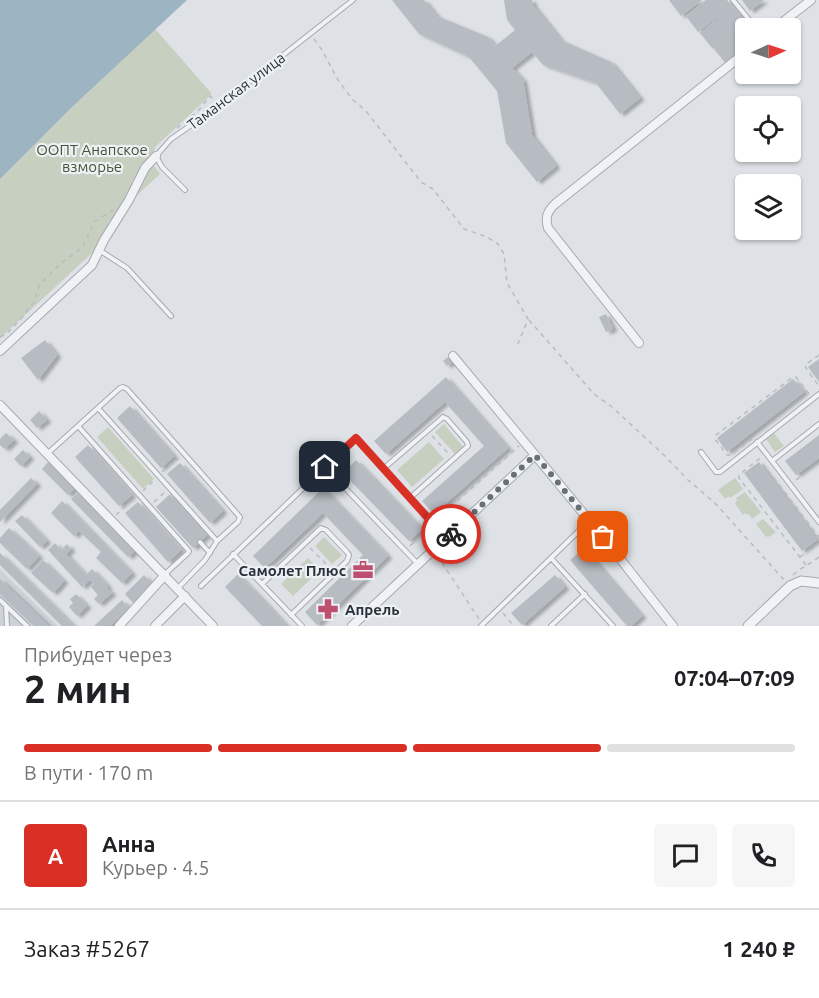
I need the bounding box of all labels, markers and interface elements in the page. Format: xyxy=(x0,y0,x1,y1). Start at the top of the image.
north arrow xyxy=(735,18,801,84)
map controls xyxy=(735,18,801,240)
street label: Таманская улица xyxy=(184,49,288,133)
button: locate xyxy=(735,96,801,162)
park label: ООПТ Анапское взморье xyxy=(36,141,148,175)
button: layers xyxy=(735,174,801,240)
pin xyxy=(299,441,350,492)
icon: home xyxy=(308,450,341,483)
courier xyxy=(421,504,481,564)
pin xyxy=(577,511,628,562)
icon: bike xyxy=(435,518,468,551)
icon: bag xyxy=(586,520,619,553)
office icon: Самолет Плюс xyxy=(351,558,375,582)
place label: Самолет Плюс xyxy=(239,562,346,579)
pharmacy icon: Апрель xyxy=(316,597,340,621)
place label: Апрель xyxy=(345,601,400,618)
text: Прибудет через xyxy=(24,643,172,666)
text: 07:04–07:09 xyxy=(674,665,795,690)
text: 2 мин xyxy=(24,667,132,710)
text: В пути · 170 m xyxy=(24,761,153,784)
button: chat xyxy=(654,824,717,887)
button: phone xyxy=(732,824,795,887)
text: Анна xyxy=(102,831,155,856)
text: А xyxy=(48,843,63,868)
text: Курьер · 4.5 xyxy=(102,856,209,879)
text: Заказ #5267 xyxy=(24,936,150,961)
text: 1 240 ₽ xyxy=(723,936,795,961)

